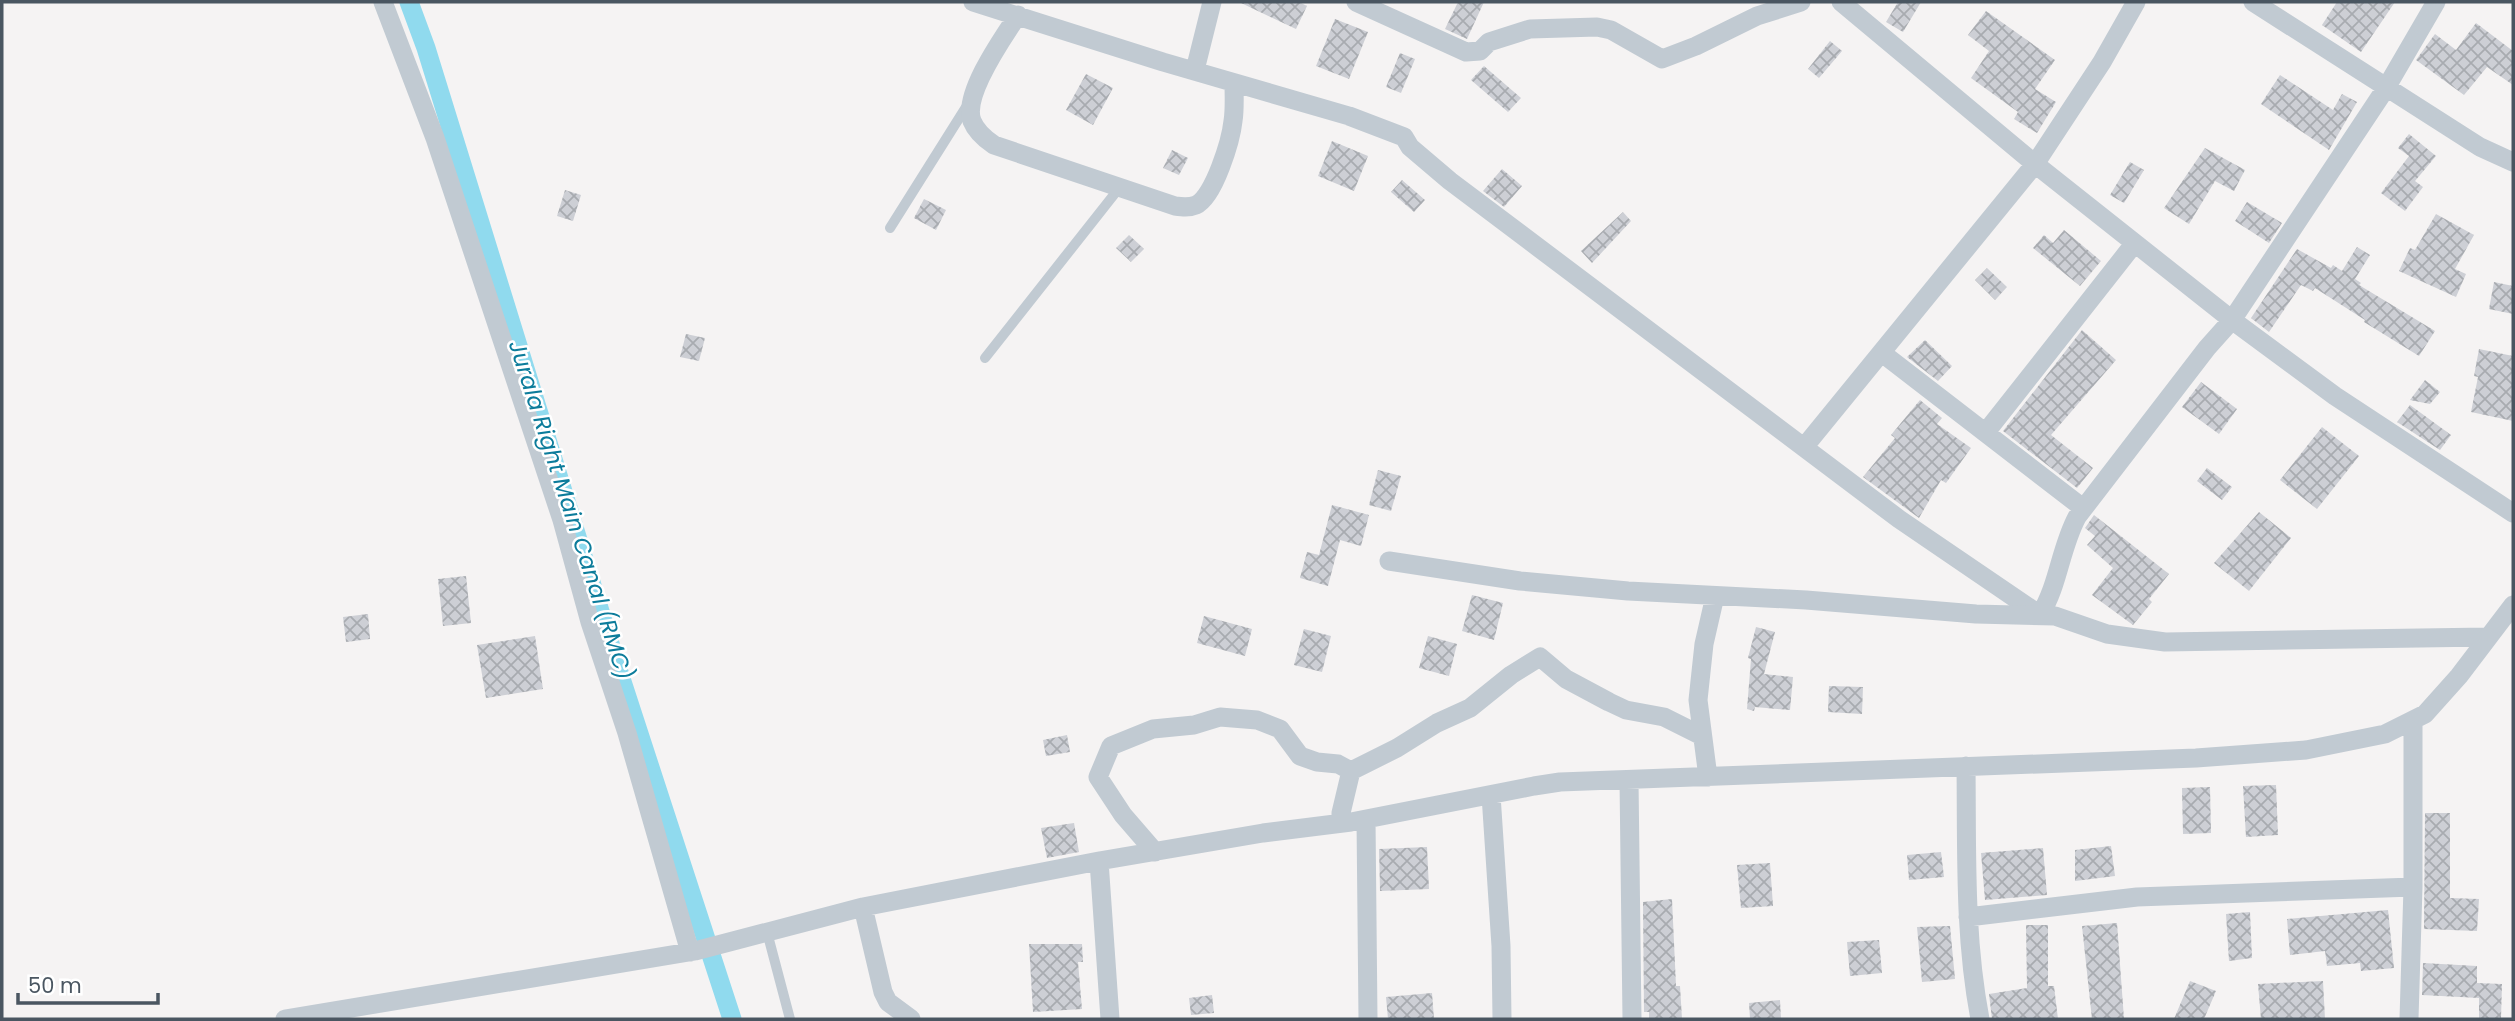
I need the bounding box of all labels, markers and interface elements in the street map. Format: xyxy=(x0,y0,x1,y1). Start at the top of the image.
water label: Jurala Right Main Canal (RMC) xyxy=(501,336,641,684)
scale bar xyxy=(18,962,158,1006)
text: 50 m xyxy=(28,971,82,1000)

